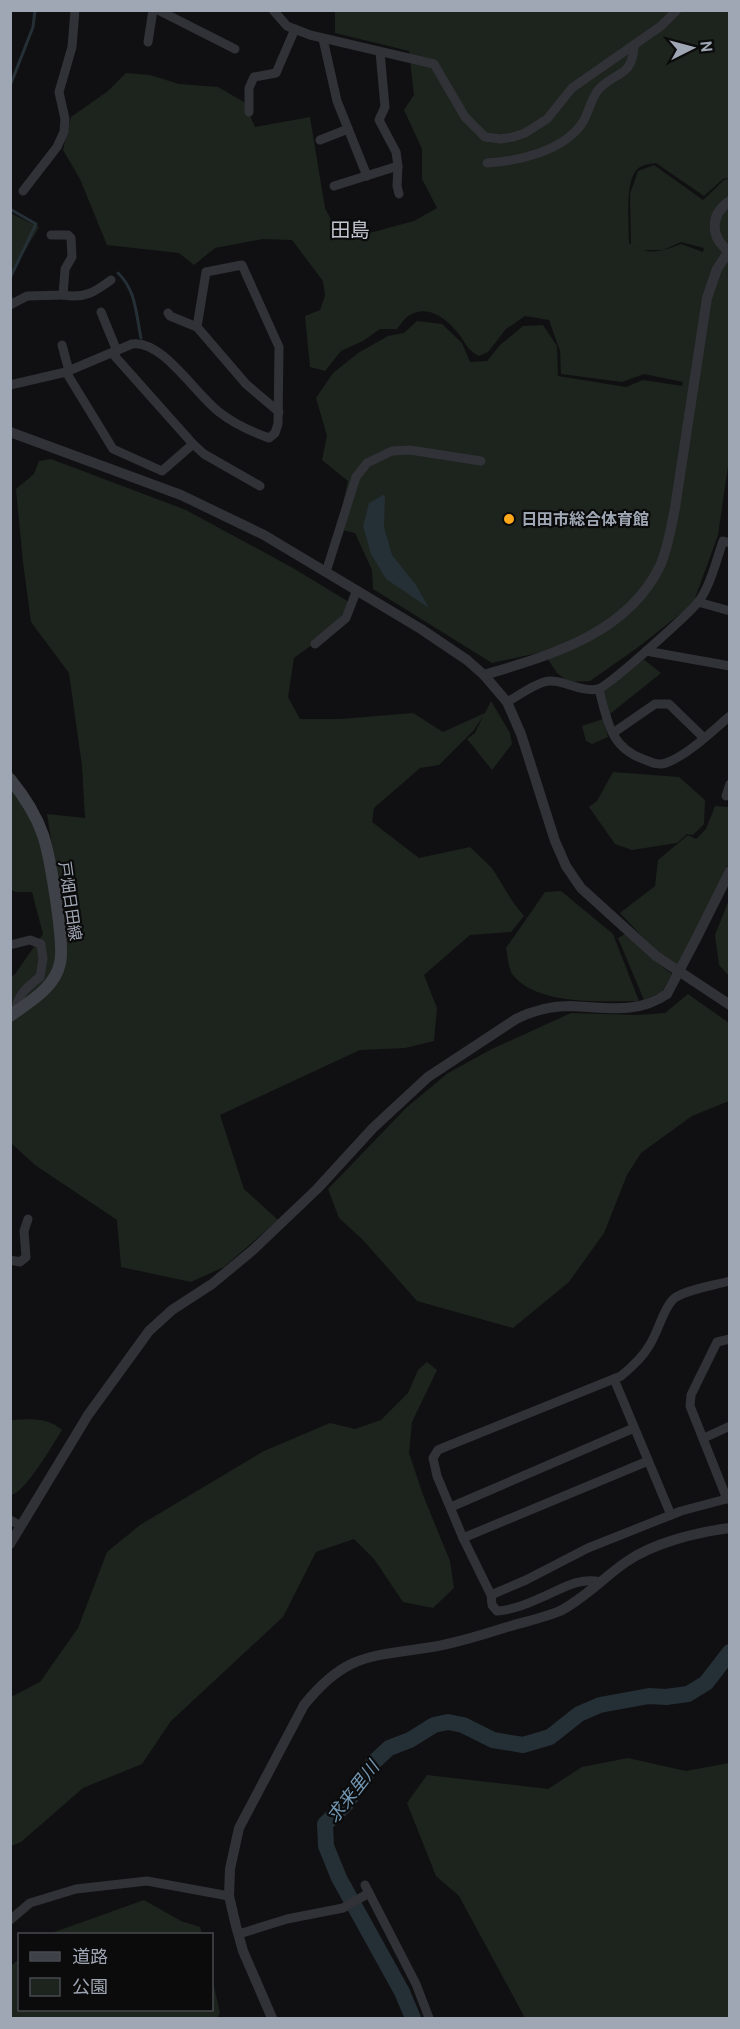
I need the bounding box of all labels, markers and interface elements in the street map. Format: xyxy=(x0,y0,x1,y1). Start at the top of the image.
north arrow xyxy=(662,18,722,78)
text: N xyxy=(696,40,716,53)
district label: 田島 xyxy=(330,218,370,242)
place label: 日田市総合体育館 xyxy=(521,510,649,529)
marker: 日田市総合体育館 xyxy=(502,512,516,526)
street label: 戸畑日田線 xyxy=(55,860,85,942)
water label: 求来里川 xyxy=(322,1755,385,1827)
legend xyxy=(18,1933,213,2011)
text: 道路 xyxy=(72,1946,108,1968)
text: 公園 xyxy=(72,1976,108,1998)

